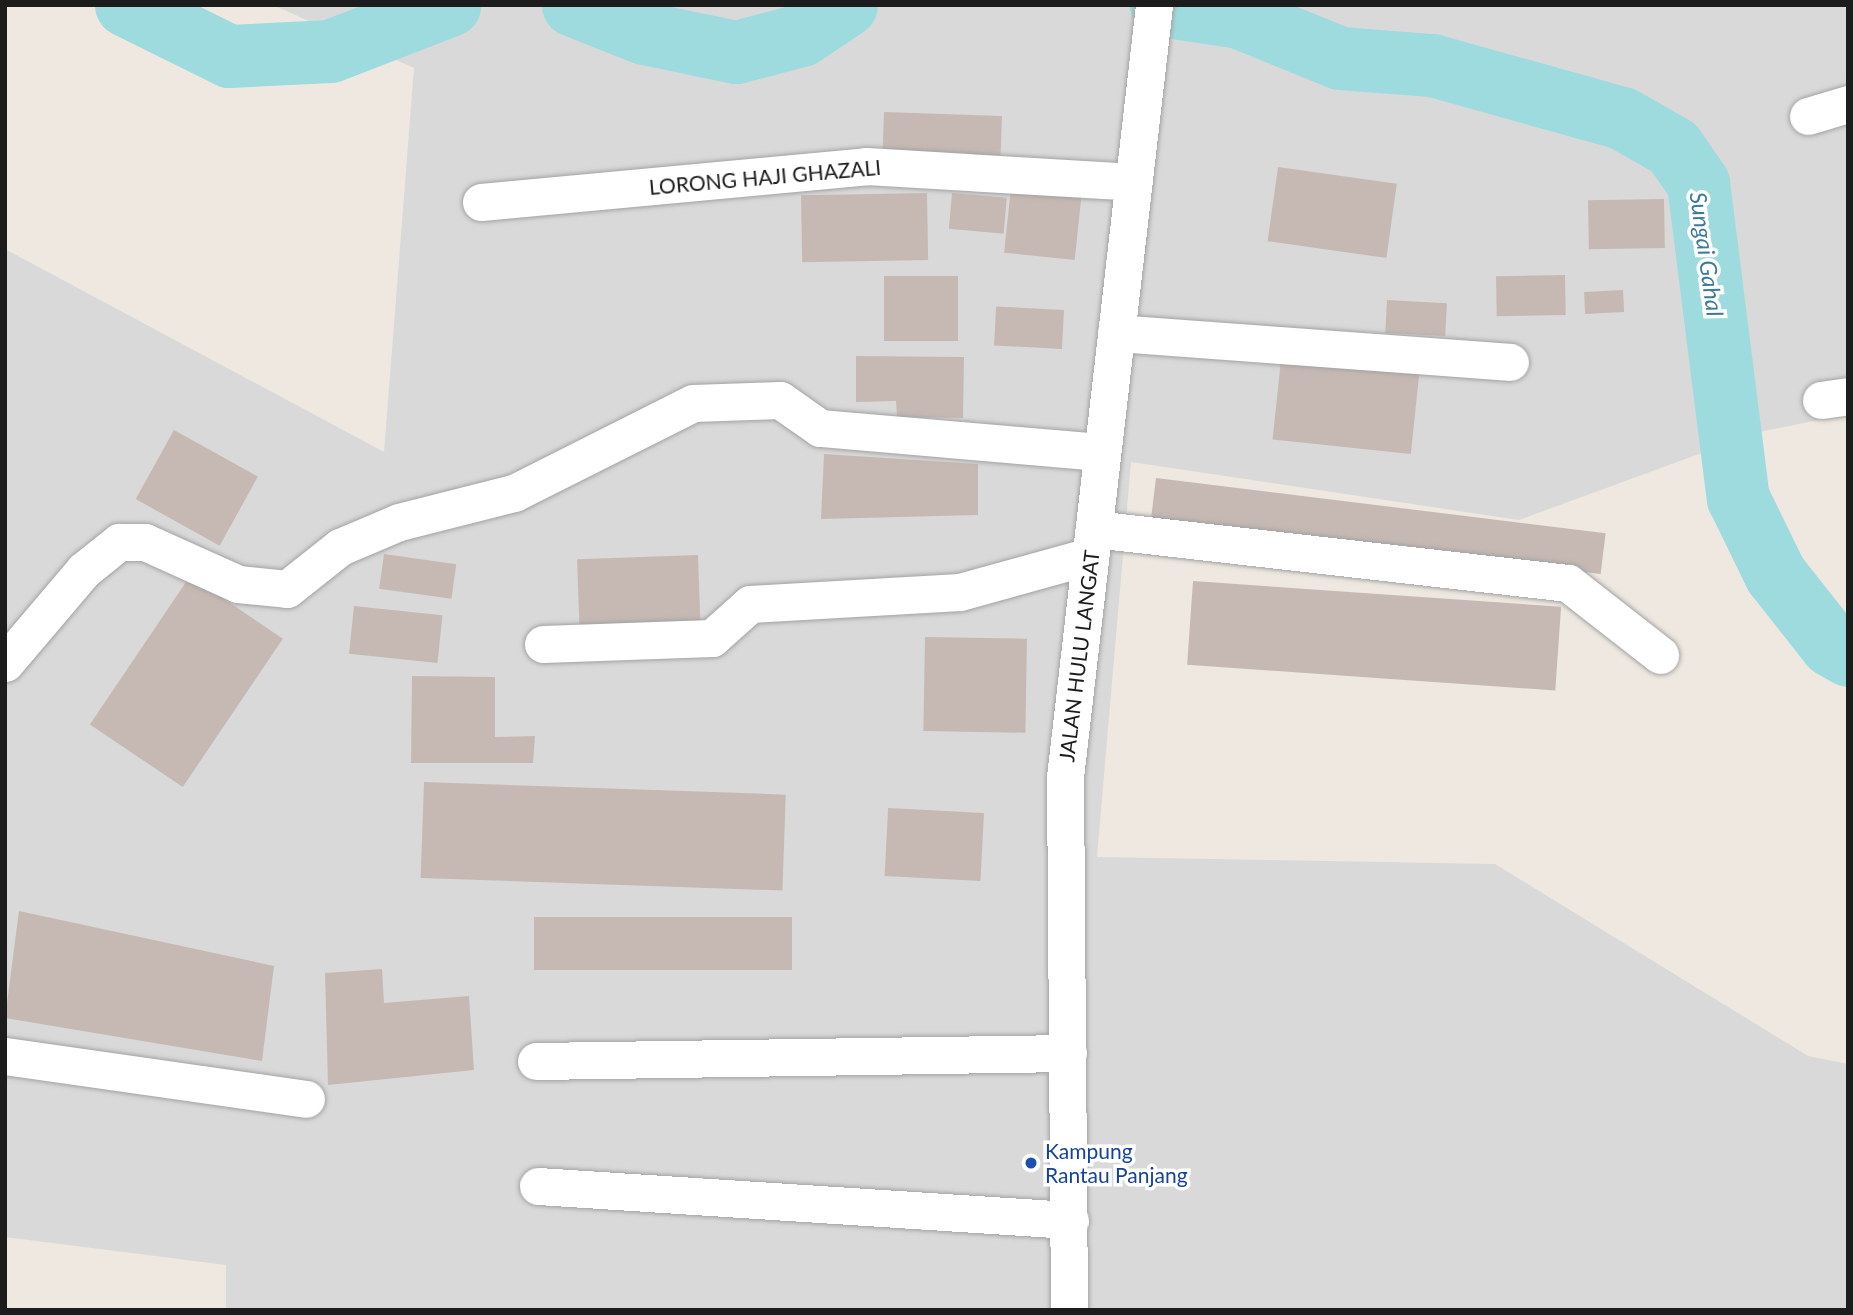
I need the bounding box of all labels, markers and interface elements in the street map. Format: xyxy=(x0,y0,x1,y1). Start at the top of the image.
street label: LORONG HAJI GHAZALI xyxy=(648,154,882,200)
water label: Sungai Gahal xyxy=(1685,190,1729,318)
street label: JALAN HULU LANGAT xyxy=(1054,549,1104,763)
place label: Kampung Rantau Panjang xyxy=(1045,1138,1188,1188)
marker: Kampung Rantau Panjang xyxy=(1023,1155,1039,1171)

